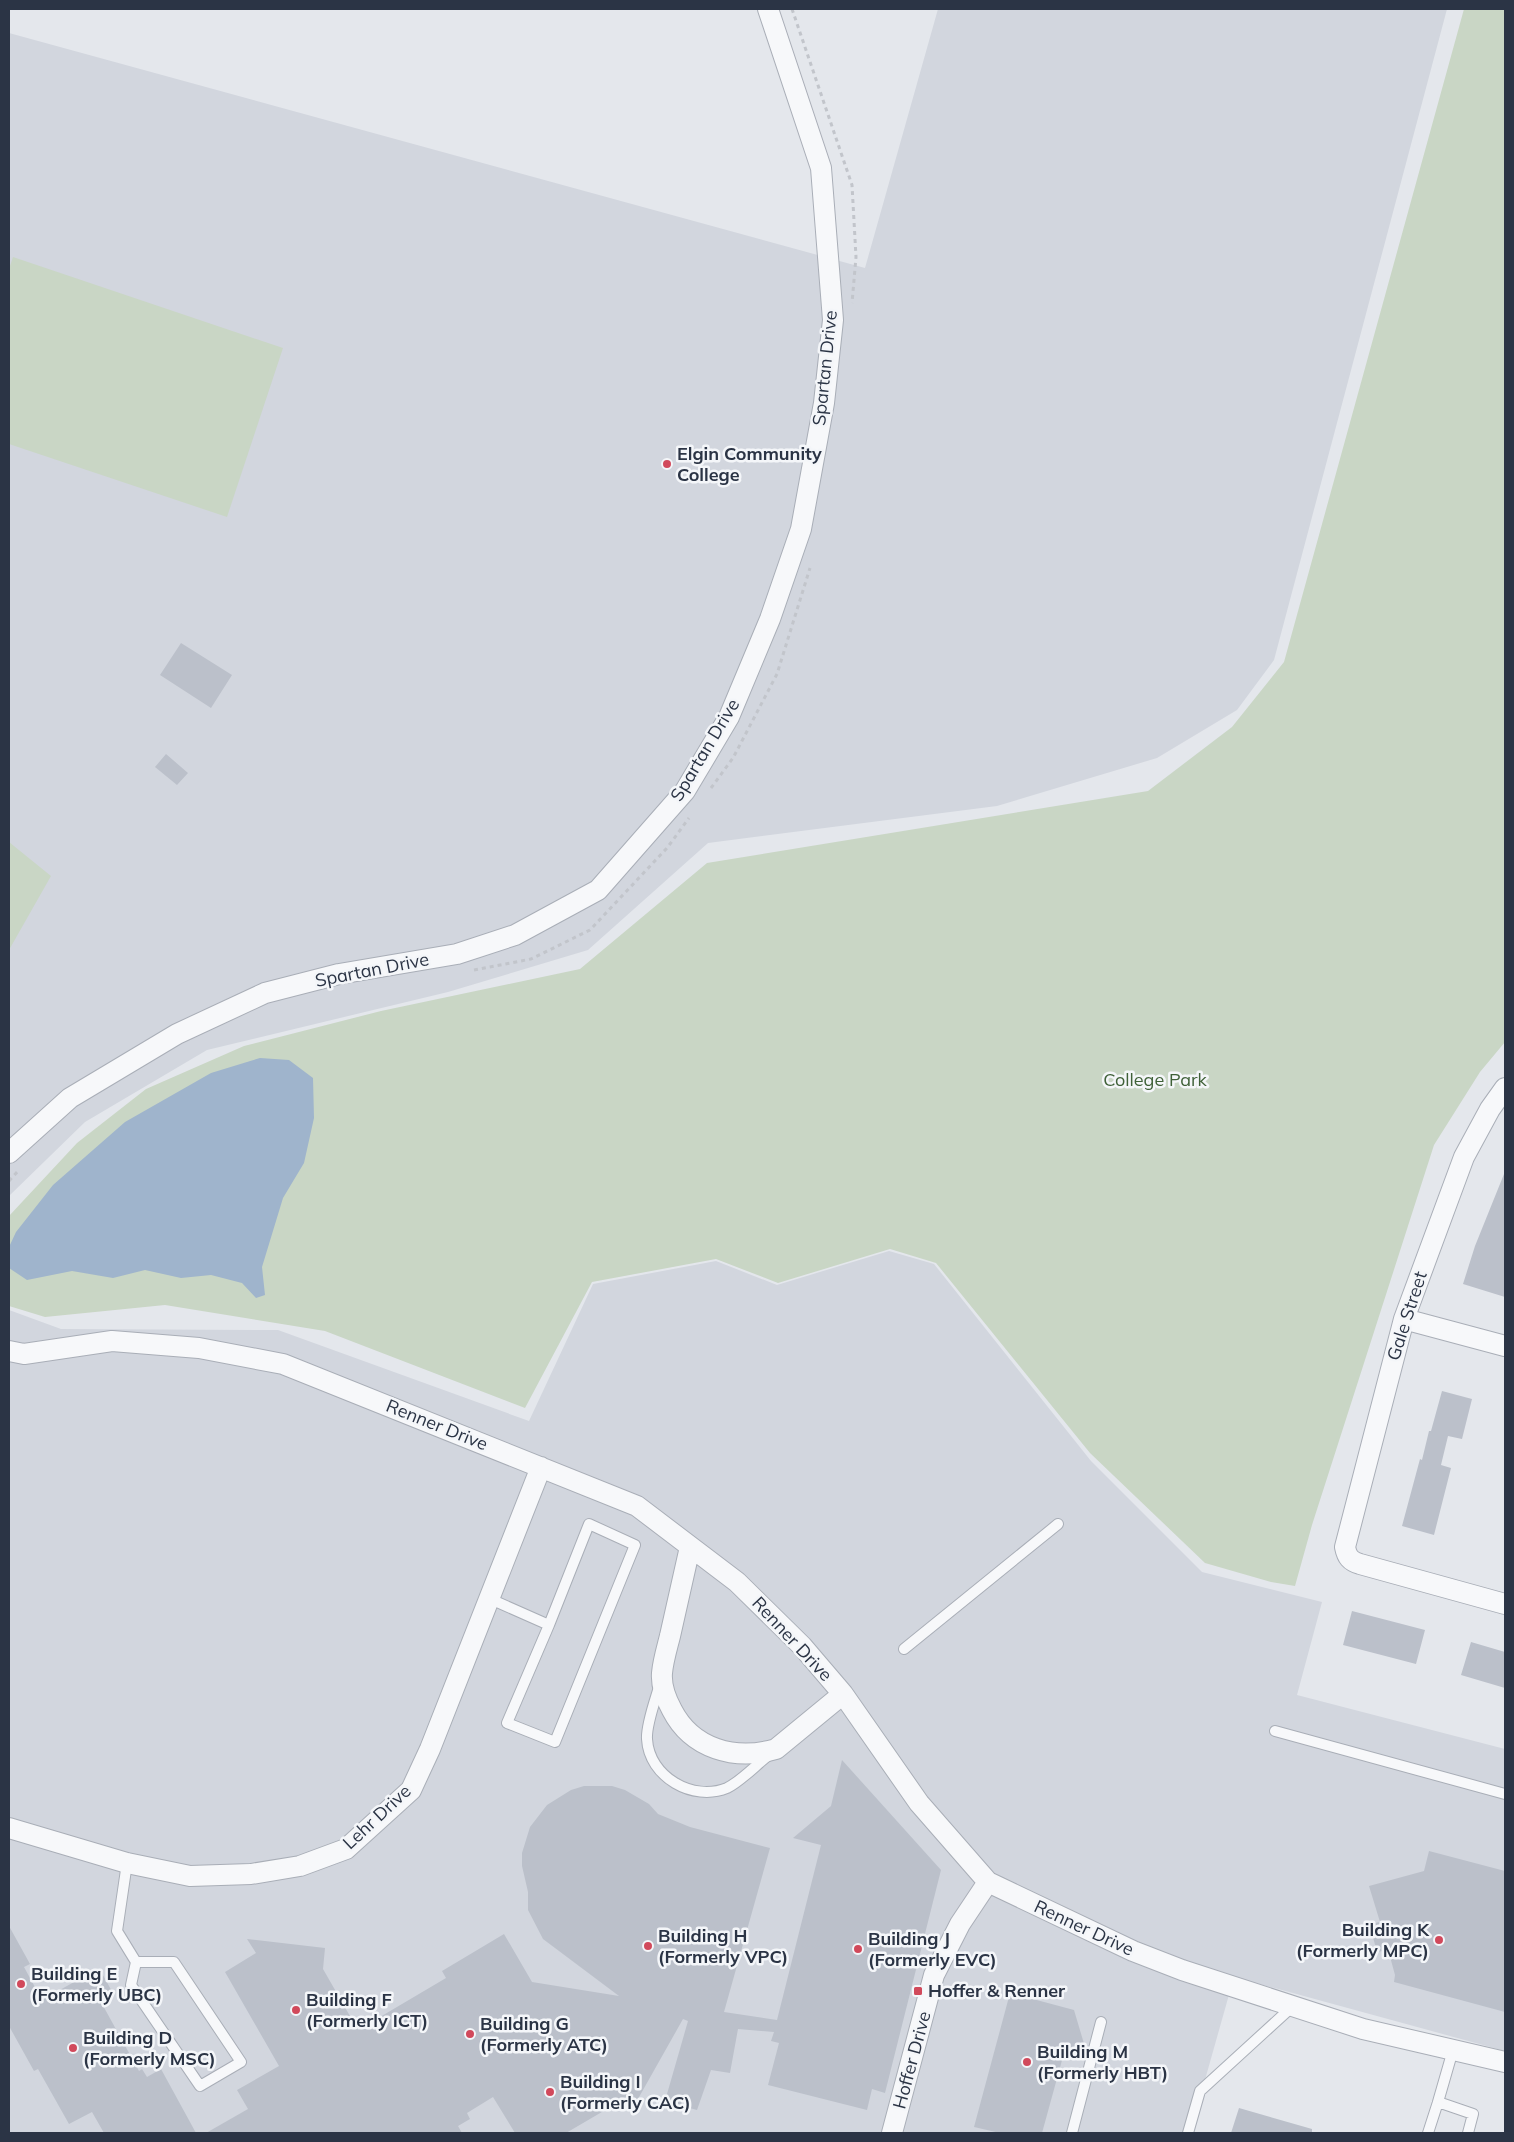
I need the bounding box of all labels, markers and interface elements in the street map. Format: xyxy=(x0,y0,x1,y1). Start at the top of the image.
street label: Spartan Drive xyxy=(807,309,842,427)
place label: Elgin Community College xyxy=(677,442,822,486)
marker: Elgin Community College xyxy=(661,458,673,470)
street label: Spartan Drive xyxy=(665,694,744,805)
street label: Spartan Drive xyxy=(313,947,431,992)
park label: College Park xyxy=(1103,1068,1208,1091)
street label: Gale Street xyxy=(1381,1268,1432,1363)
street label: Renner Drive xyxy=(383,1394,491,1455)
street label: Renner Drive xyxy=(747,1591,837,1686)
street label: Lehr Drive xyxy=(338,1779,416,1854)
street label: Renner Drive xyxy=(1031,1894,1138,1961)
place label: Building K (Formerly MPC) xyxy=(1296,1918,1430,1962)
place label: Building H (Formerly VPC) xyxy=(658,1924,788,1968)
place label: Building J (Formerly EVC) xyxy=(868,1927,997,1971)
marker: Building K (Formerly MPC) xyxy=(1433,1934,1445,1946)
marker: Building H (Formerly VPC) xyxy=(642,1940,654,1952)
marker: Building J (Formerly EVC) xyxy=(852,1943,864,1955)
place label: Building E (Formerly UBC) xyxy=(31,1962,162,2006)
marker: Building E (Formerly UBC) xyxy=(15,1978,27,1990)
place label: Hoffer & Renner xyxy=(928,1979,1066,2002)
marker: Hoffer & Renner xyxy=(912,1985,924,1997)
place label: Building F (Formerly ICT) xyxy=(306,1988,428,2032)
marker: Building F (Formerly ICT) xyxy=(290,2004,302,2016)
street label: Hoffer Drive xyxy=(887,2009,936,2111)
place label: Building G (Formerly ATC) xyxy=(480,2012,608,2056)
place label: Building D (Formerly MSC) xyxy=(83,2026,216,2070)
marker: Building G (Formerly ATC) xyxy=(464,2028,476,2040)
place label: Building M (Formerly HBT) xyxy=(1037,2040,1168,2084)
marker: Building D (Formerly MSC) xyxy=(67,2042,79,2054)
marker: Building M (Formerly HBT) xyxy=(1021,2056,1033,2068)
place label: Building I (Formerly CAC) xyxy=(560,2070,691,2114)
marker: Building I (Formerly CAC) xyxy=(544,2086,556,2098)

